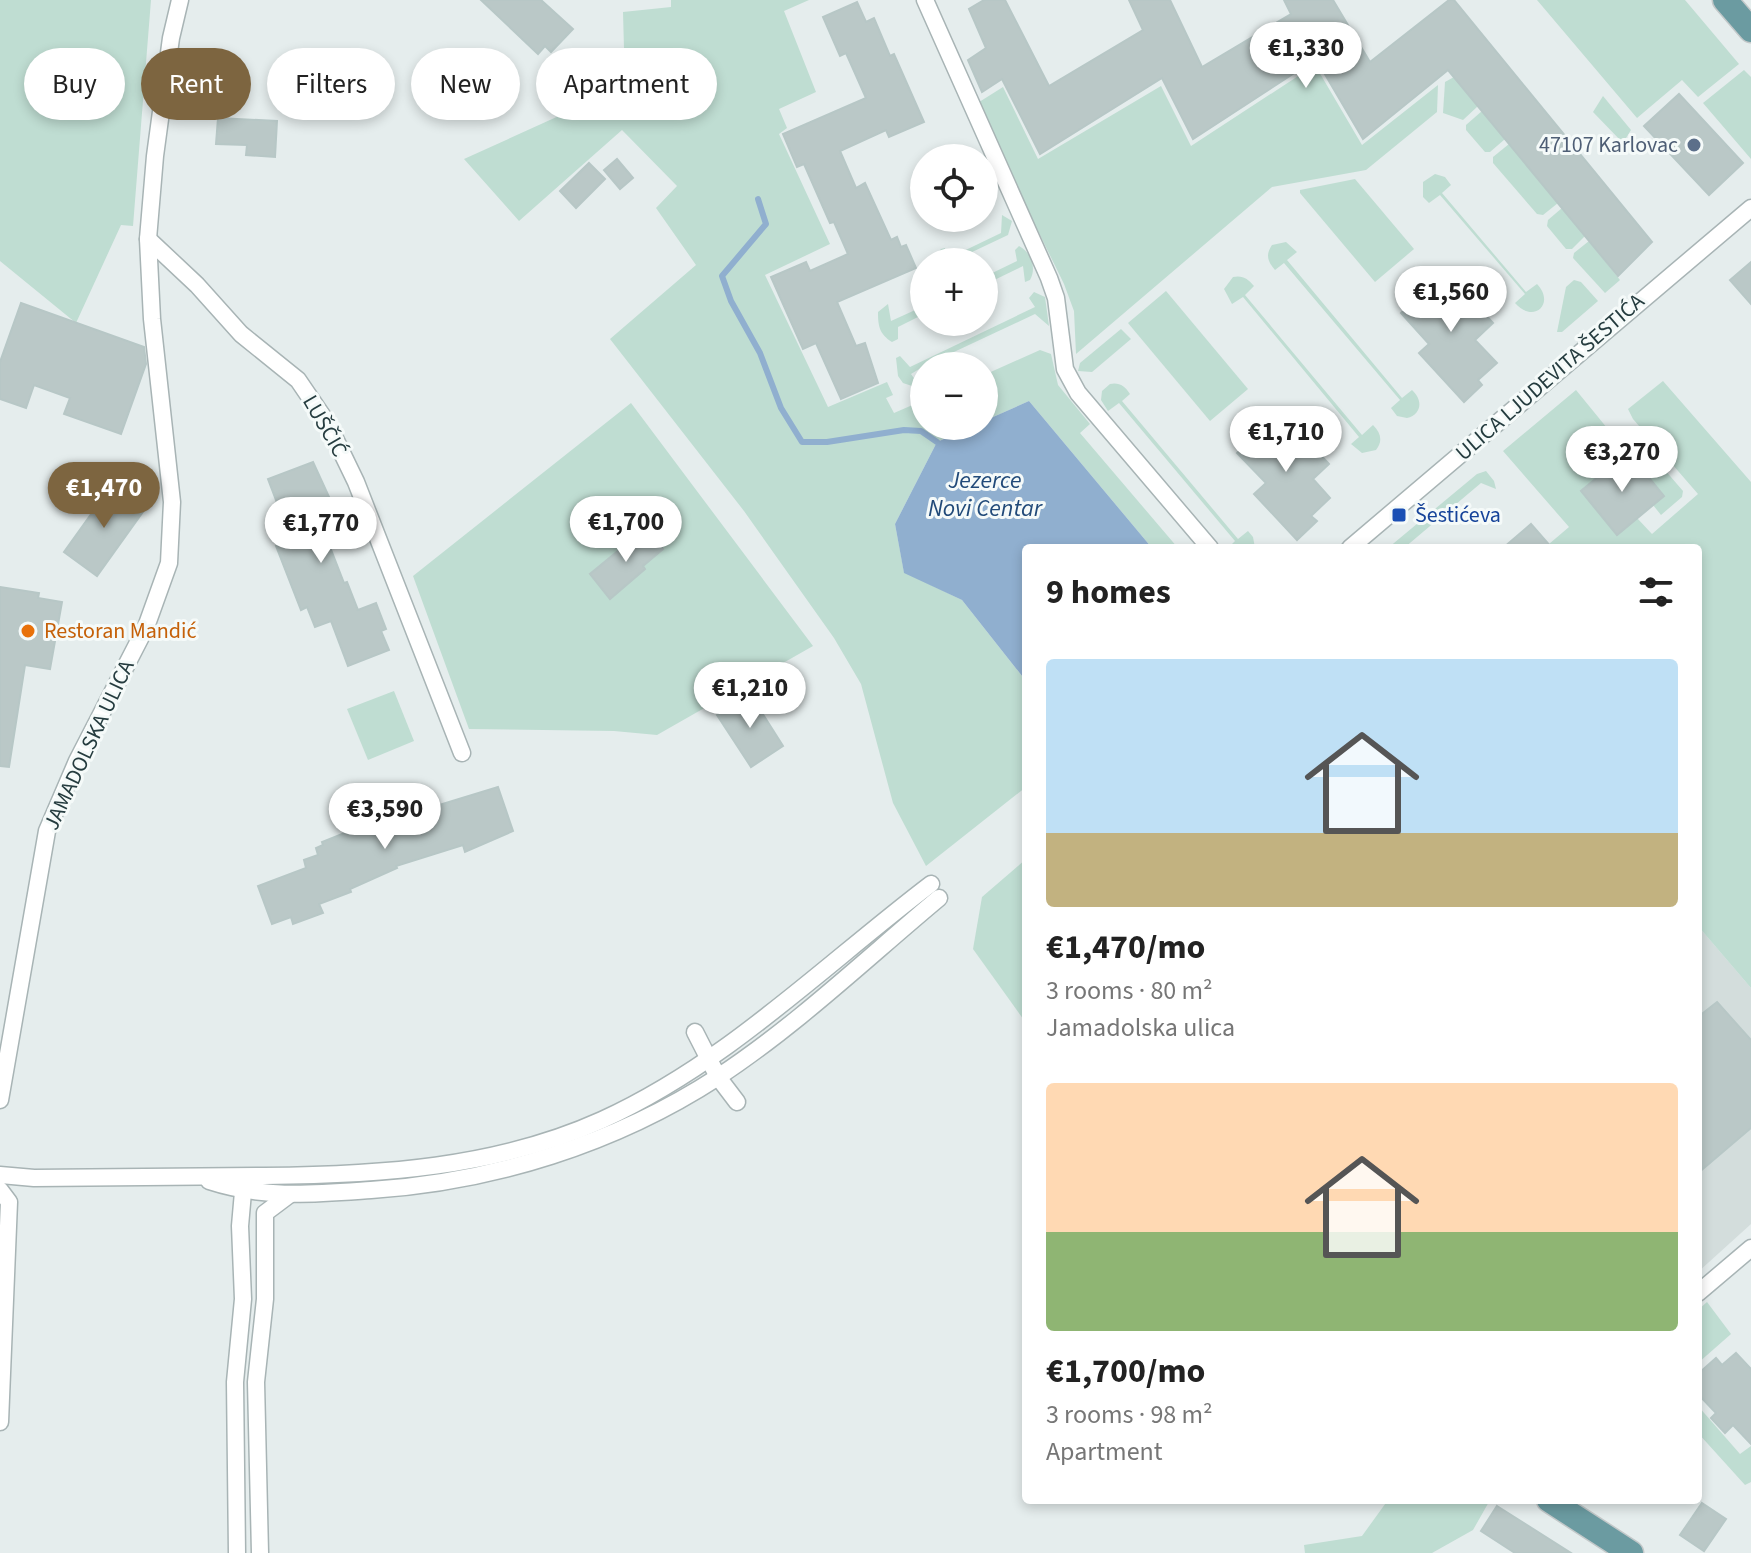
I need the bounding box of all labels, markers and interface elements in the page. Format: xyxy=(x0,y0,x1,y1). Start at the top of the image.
pin: €1,330 xyxy=(1241,22,1371,90)
text: €1,330 xyxy=(1268,29,1344,66)
chip: Buy xyxy=(24,48,125,120)
chip: Rent xyxy=(141,48,251,120)
chip: Filters xyxy=(267,48,395,120)
chip: New xyxy=(411,48,520,120)
chip: Apartment xyxy=(536,48,717,120)
place label: 47107 Karlovac xyxy=(1539,129,1678,161)
marker: 47107 Karlovac xyxy=(1685,136,1703,154)
map controls xyxy=(910,144,998,440)
button: locate xyxy=(910,144,998,232)
button: + xyxy=(910,248,998,336)
pin: €1,560 xyxy=(1386,266,1516,334)
text: €1,560 xyxy=(1413,273,1489,310)
street label: ULICA LJUDEVITA ŠESTIĆA xyxy=(1448,286,1652,468)
button: − xyxy=(910,352,998,440)
street label: LUŠČIĆ xyxy=(294,389,356,463)
pin: €1,710 xyxy=(1221,406,1351,474)
text: €1,710 xyxy=(1248,413,1324,450)
pin: €3,270 xyxy=(1557,426,1687,494)
text: €3,270 xyxy=(1584,433,1660,470)
pin: €1,470 xyxy=(39,462,169,530)
water label: Jezerce Novi Centar xyxy=(928,463,1044,526)
text: €1,470 xyxy=(66,469,142,506)
pin: €1,700 xyxy=(561,496,691,564)
pin: €1,770 xyxy=(256,497,386,565)
place label: Šestićeva xyxy=(1415,499,1501,531)
text: €1,700 xyxy=(588,503,664,540)
text: €1,770 xyxy=(283,504,359,541)
marker: Šestićeva xyxy=(1390,506,1408,524)
text: 9 homes xyxy=(1046,568,1171,617)
icon: filters xyxy=(1634,570,1678,614)
place label: Restoran Mandić xyxy=(44,615,196,647)
marker: Restoran Mandić xyxy=(19,622,37,640)
street label: JAMADOLSKA ULICA xyxy=(35,655,143,835)
pin: €1,210 xyxy=(685,662,815,730)
text: €1,210 xyxy=(712,669,788,706)
icon: home xyxy=(1290,711,1434,855)
pin: €3,590 xyxy=(320,783,450,851)
text: €3,590 xyxy=(347,790,423,827)
text: €1,470/mo xyxy=(1046,923,1206,972)
text: 3 rooms · 80 m² xyxy=(1046,972,1213,1009)
text: Jamadolska ulica xyxy=(1046,1009,1235,1046)
icon: home xyxy=(1290,1135,1434,1279)
text: €1,700/mo xyxy=(1046,1347,1206,1396)
text: 3 rooms · 98 m² xyxy=(1046,1396,1213,1433)
text: Apartment xyxy=(1046,1433,1163,1470)

